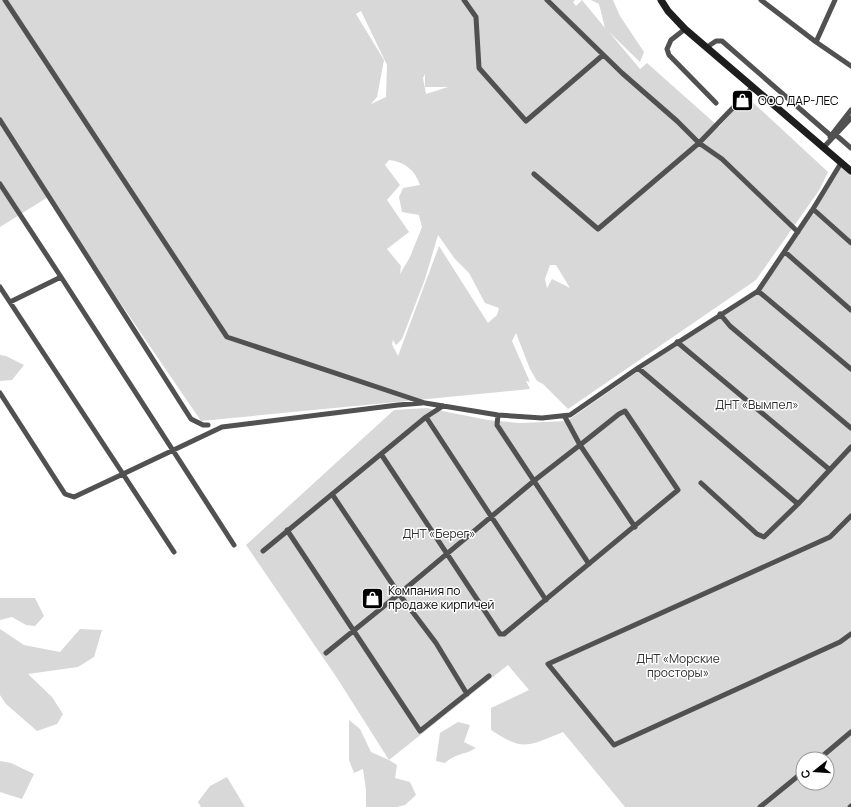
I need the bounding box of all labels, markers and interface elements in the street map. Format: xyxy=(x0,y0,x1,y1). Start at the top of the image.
shop icon: ООО ДАР-ЛЕС xyxy=(730,88,756,114)
place label: ООО ДАР-ЛЕС xyxy=(758,92,839,109)
park label: ДНТ «Вымпел» xyxy=(715,396,799,413)
park label: ДНТ «Берег» xyxy=(402,525,476,542)
place label: Компания по продаже кирпичей xyxy=(388,582,494,613)
shop icon: Компания по продаже кирпичей xyxy=(359,585,385,611)
park label: ДНТ «Морские просторы» xyxy=(636,650,720,681)
north arrow xyxy=(795,751,835,791)
text: С xyxy=(797,768,813,780)

